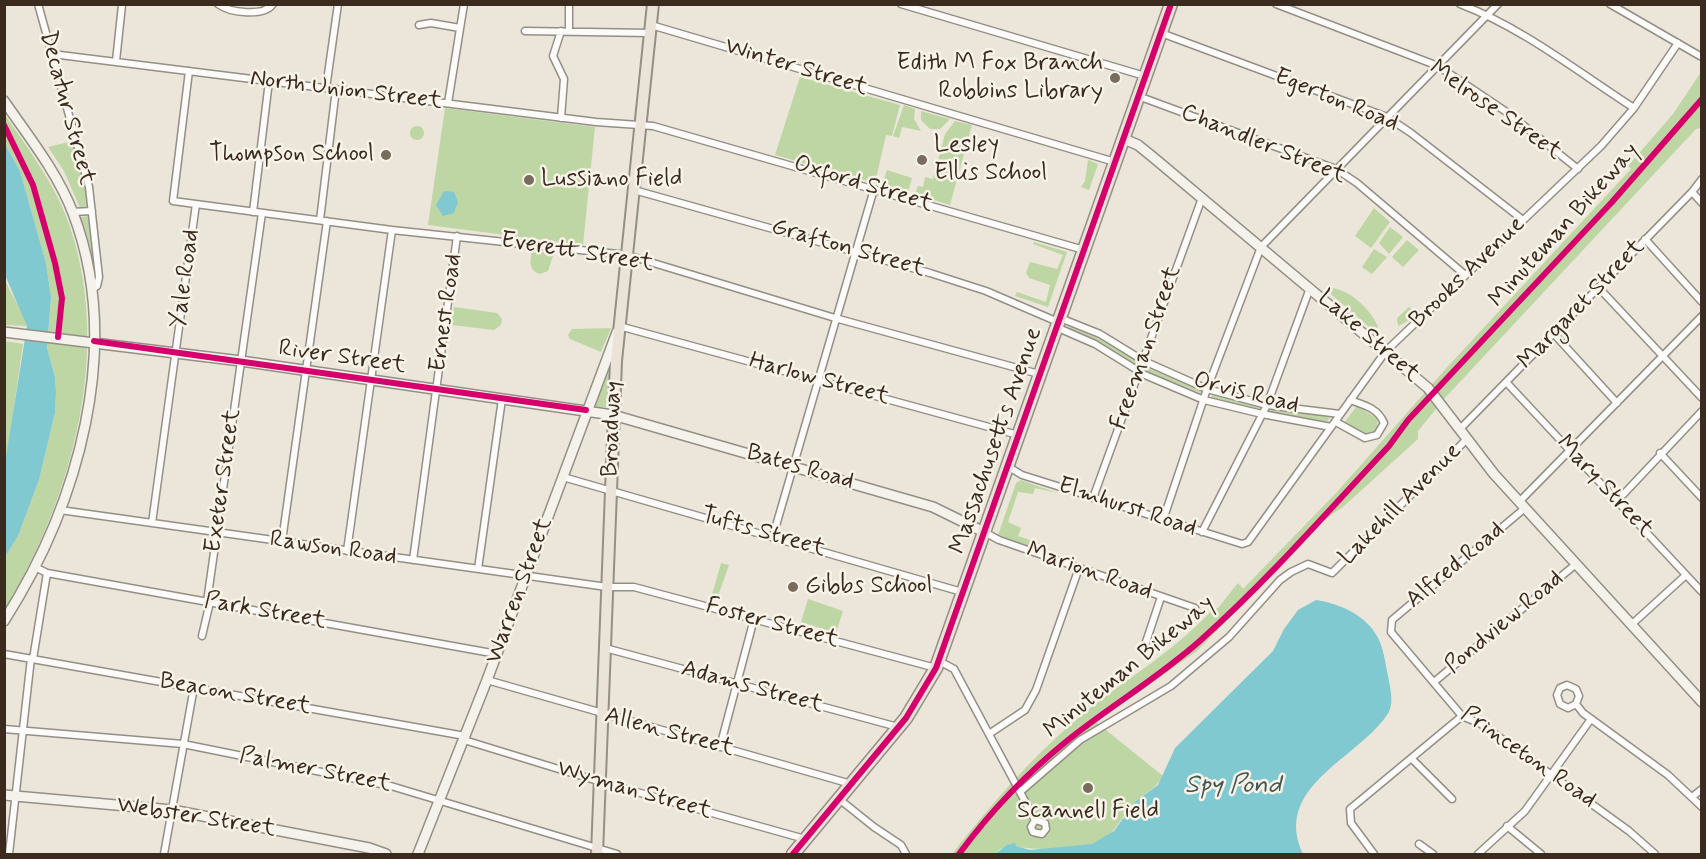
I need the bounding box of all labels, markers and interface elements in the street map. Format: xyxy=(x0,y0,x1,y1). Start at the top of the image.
street label: Decatur Street xyxy=(32,28,100,188)
street label: Winter Street xyxy=(721,33,871,103)
place label: Edith M Fox Branch Robbins Library xyxy=(897,50,1103,106)
street label: Melrose Street xyxy=(1423,55,1567,167)
street label: Egerton Road xyxy=(1270,63,1402,139)
street label: North Union Street xyxy=(248,65,444,117)
marker: Edith M Fox Branch Robbins Library xyxy=(1108,71,1122,85)
street label: Chandler Street xyxy=(1176,99,1350,191)
place label: Lesley Ellis School xyxy=(934,132,1047,188)
street label: Minuteman Bikeway xyxy=(1484,138,1646,314)
place label: Thompson School xyxy=(209,141,374,169)
marker: Thompson School xyxy=(379,148,393,162)
street label: Oxford Street xyxy=(790,150,936,220)
marker: Lesley Ellis School xyxy=(915,153,929,167)
place label: Lussiano Field xyxy=(541,166,682,194)
marker: Lussiano Field xyxy=(522,173,536,187)
street label: Brooks Avenue xyxy=(1404,211,1532,335)
street label: Grafton Street xyxy=(768,213,928,285)
street label: Everett Street xyxy=(498,227,656,279)
street label: Yale Road xyxy=(165,228,207,330)
street label: Margaret Street xyxy=(1512,234,1652,376)
street label: Ernest Road xyxy=(424,252,470,374)
street label: Freeman Street xyxy=(1105,262,1189,434)
street label: Lake Street xyxy=(1311,285,1425,389)
street label: Massachusetts Avenue xyxy=(945,324,1049,558)
street label: River Street xyxy=(276,335,408,381)
street label: Harlow Street xyxy=(746,347,892,413)
street label: Orvis Road xyxy=(1190,367,1302,421)
street label: Broadway xyxy=(597,380,629,478)
street label: Exeter Street xyxy=(200,407,248,555)
street label: Mary Street xyxy=(1549,430,1659,544)
street label: Lakehill Avenue xyxy=(1334,438,1468,572)
street label: Bates Road xyxy=(743,439,857,497)
street label: Elmhurst Road xyxy=(1054,472,1200,544)
street label: Tufts Street xyxy=(697,501,829,565)
street label: Warren Street xyxy=(480,514,560,668)
street label: Alfred Road xyxy=(1401,516,1511,616)
street label: Rawson Road xyxy=(268,526,398,572)
street label: Marion Road xyxy=(1022,537,1156,607)
street label: Pondview Road xyxy=(1440,565,1570,681)
place label: Gibbs School xyxy=(805,573,933,601)
marker: Gibbs School xyxy=(786,580,800,594)
street label: Park Street xyxy=(202,587,328,637)
street label: Minuteman Bikeway xyxy=(1039,590,1221,746)
street label: Foster Street xyxy=(702,592,842,656)
street label: Adams Street xyxy=(678,655,826,721)
street label: Beacon Street xyxy=(157,668,313,722)
street label: Princeton Road xyxy=(1455,701,1601,815)
street label: Allen Street xyxy=(601,702,737,764)
street label: Palmer Street xyxy=(237,742,393,800)
street label: Wyman Street xyxy=(553,755,715,827)
water label: Spy Pond xyxy=(1185,771,1281,803)
marker: Scannell Field xyxy=(1081,781,1095,795)
street label: Webster Street xyxy=(115,791,277,845)
place label: Scannell Field xyxy=(1017,798,1159,826)

